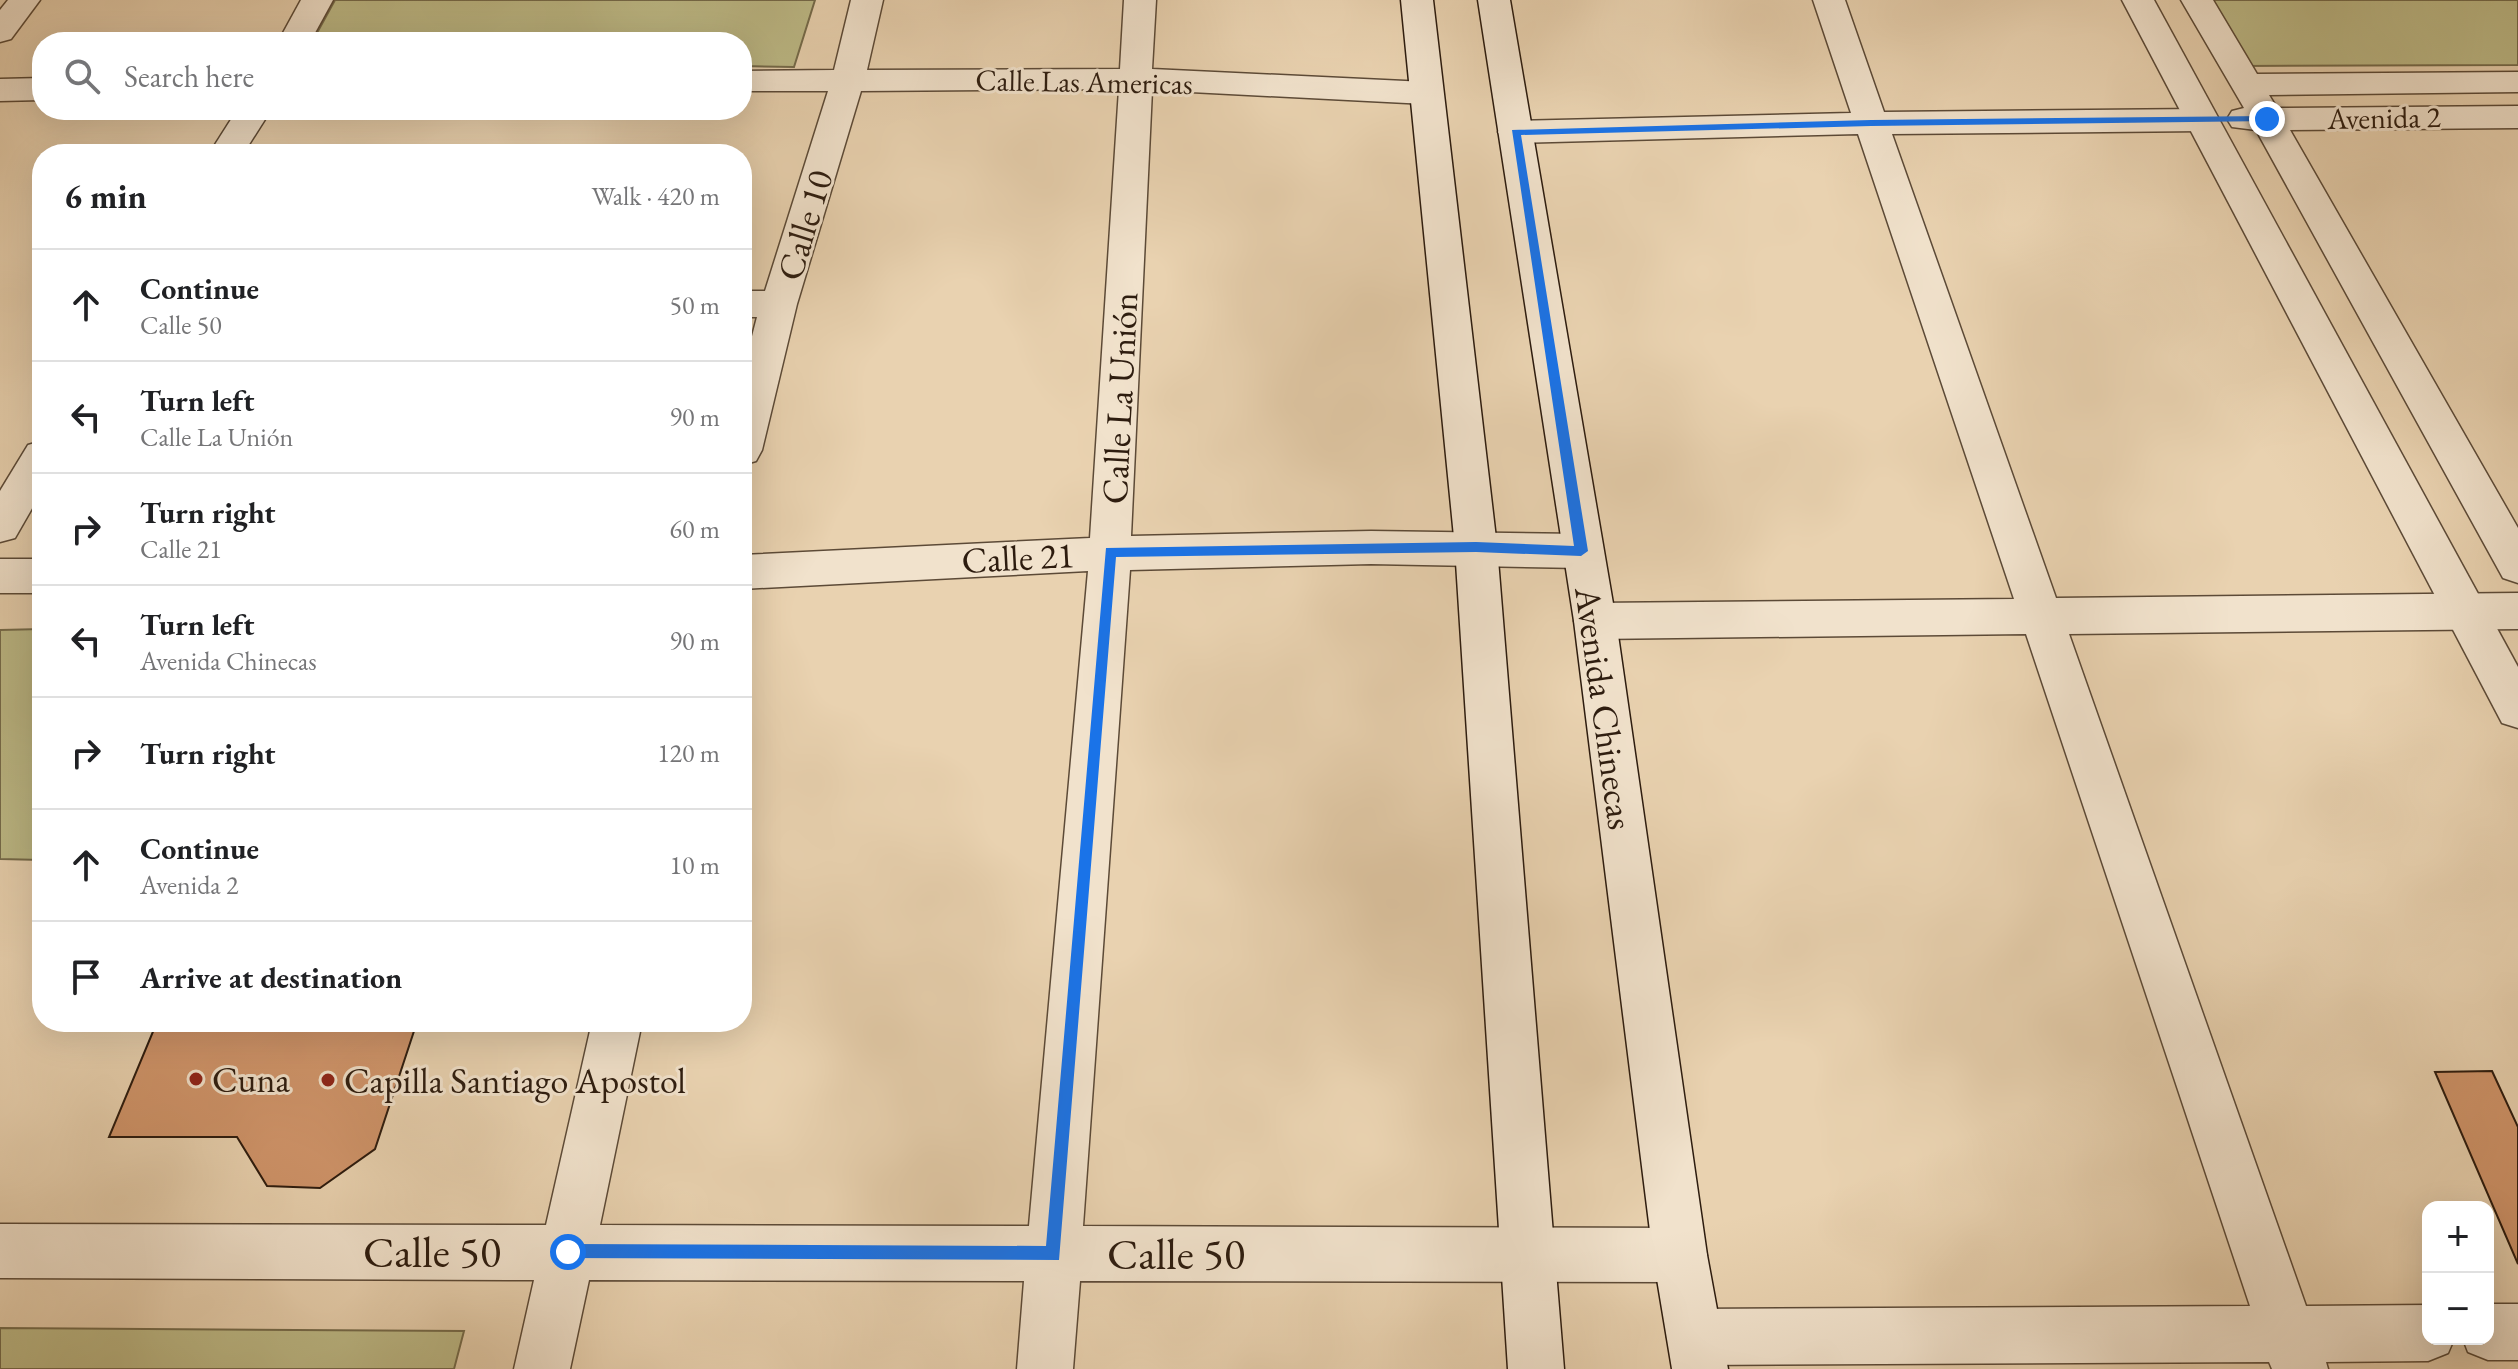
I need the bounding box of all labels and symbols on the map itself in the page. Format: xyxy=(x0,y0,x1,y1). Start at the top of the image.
street label: Calle Las Americas xyxy=(975,60,1193,103)
street label: Avenida 2 xyxy=(2326,97,2442,138)
route end xyxy=(2249,101,2285,137)
street label: Calle 10 xyxy=(765,164,843,286)
street label: Calle La Unión xyxy=(1090,291,1149,505)
street label: Calle 21 xyxy=(960,531,1076,584)
street label: Avenida Chinecas xyxy=(1564,583,1645,832)
place label: Cuna xyxy=(212,1056,291,1103)
place label: Capilla Santiago Apostol xyxy=(344,1057,686,1104)
marker: Cuna xyxy=(187,1070,205,1088)
marker: Capilla Santiago Apostol xyxy=(319,1071,337,1089)
street label: Calle 50 xyxy=(363,1223,501,1280)
street label: Calle 50 xyxy=(1107,1225,1245,1282)
route start xyxy=(550,1234,586,1270)

